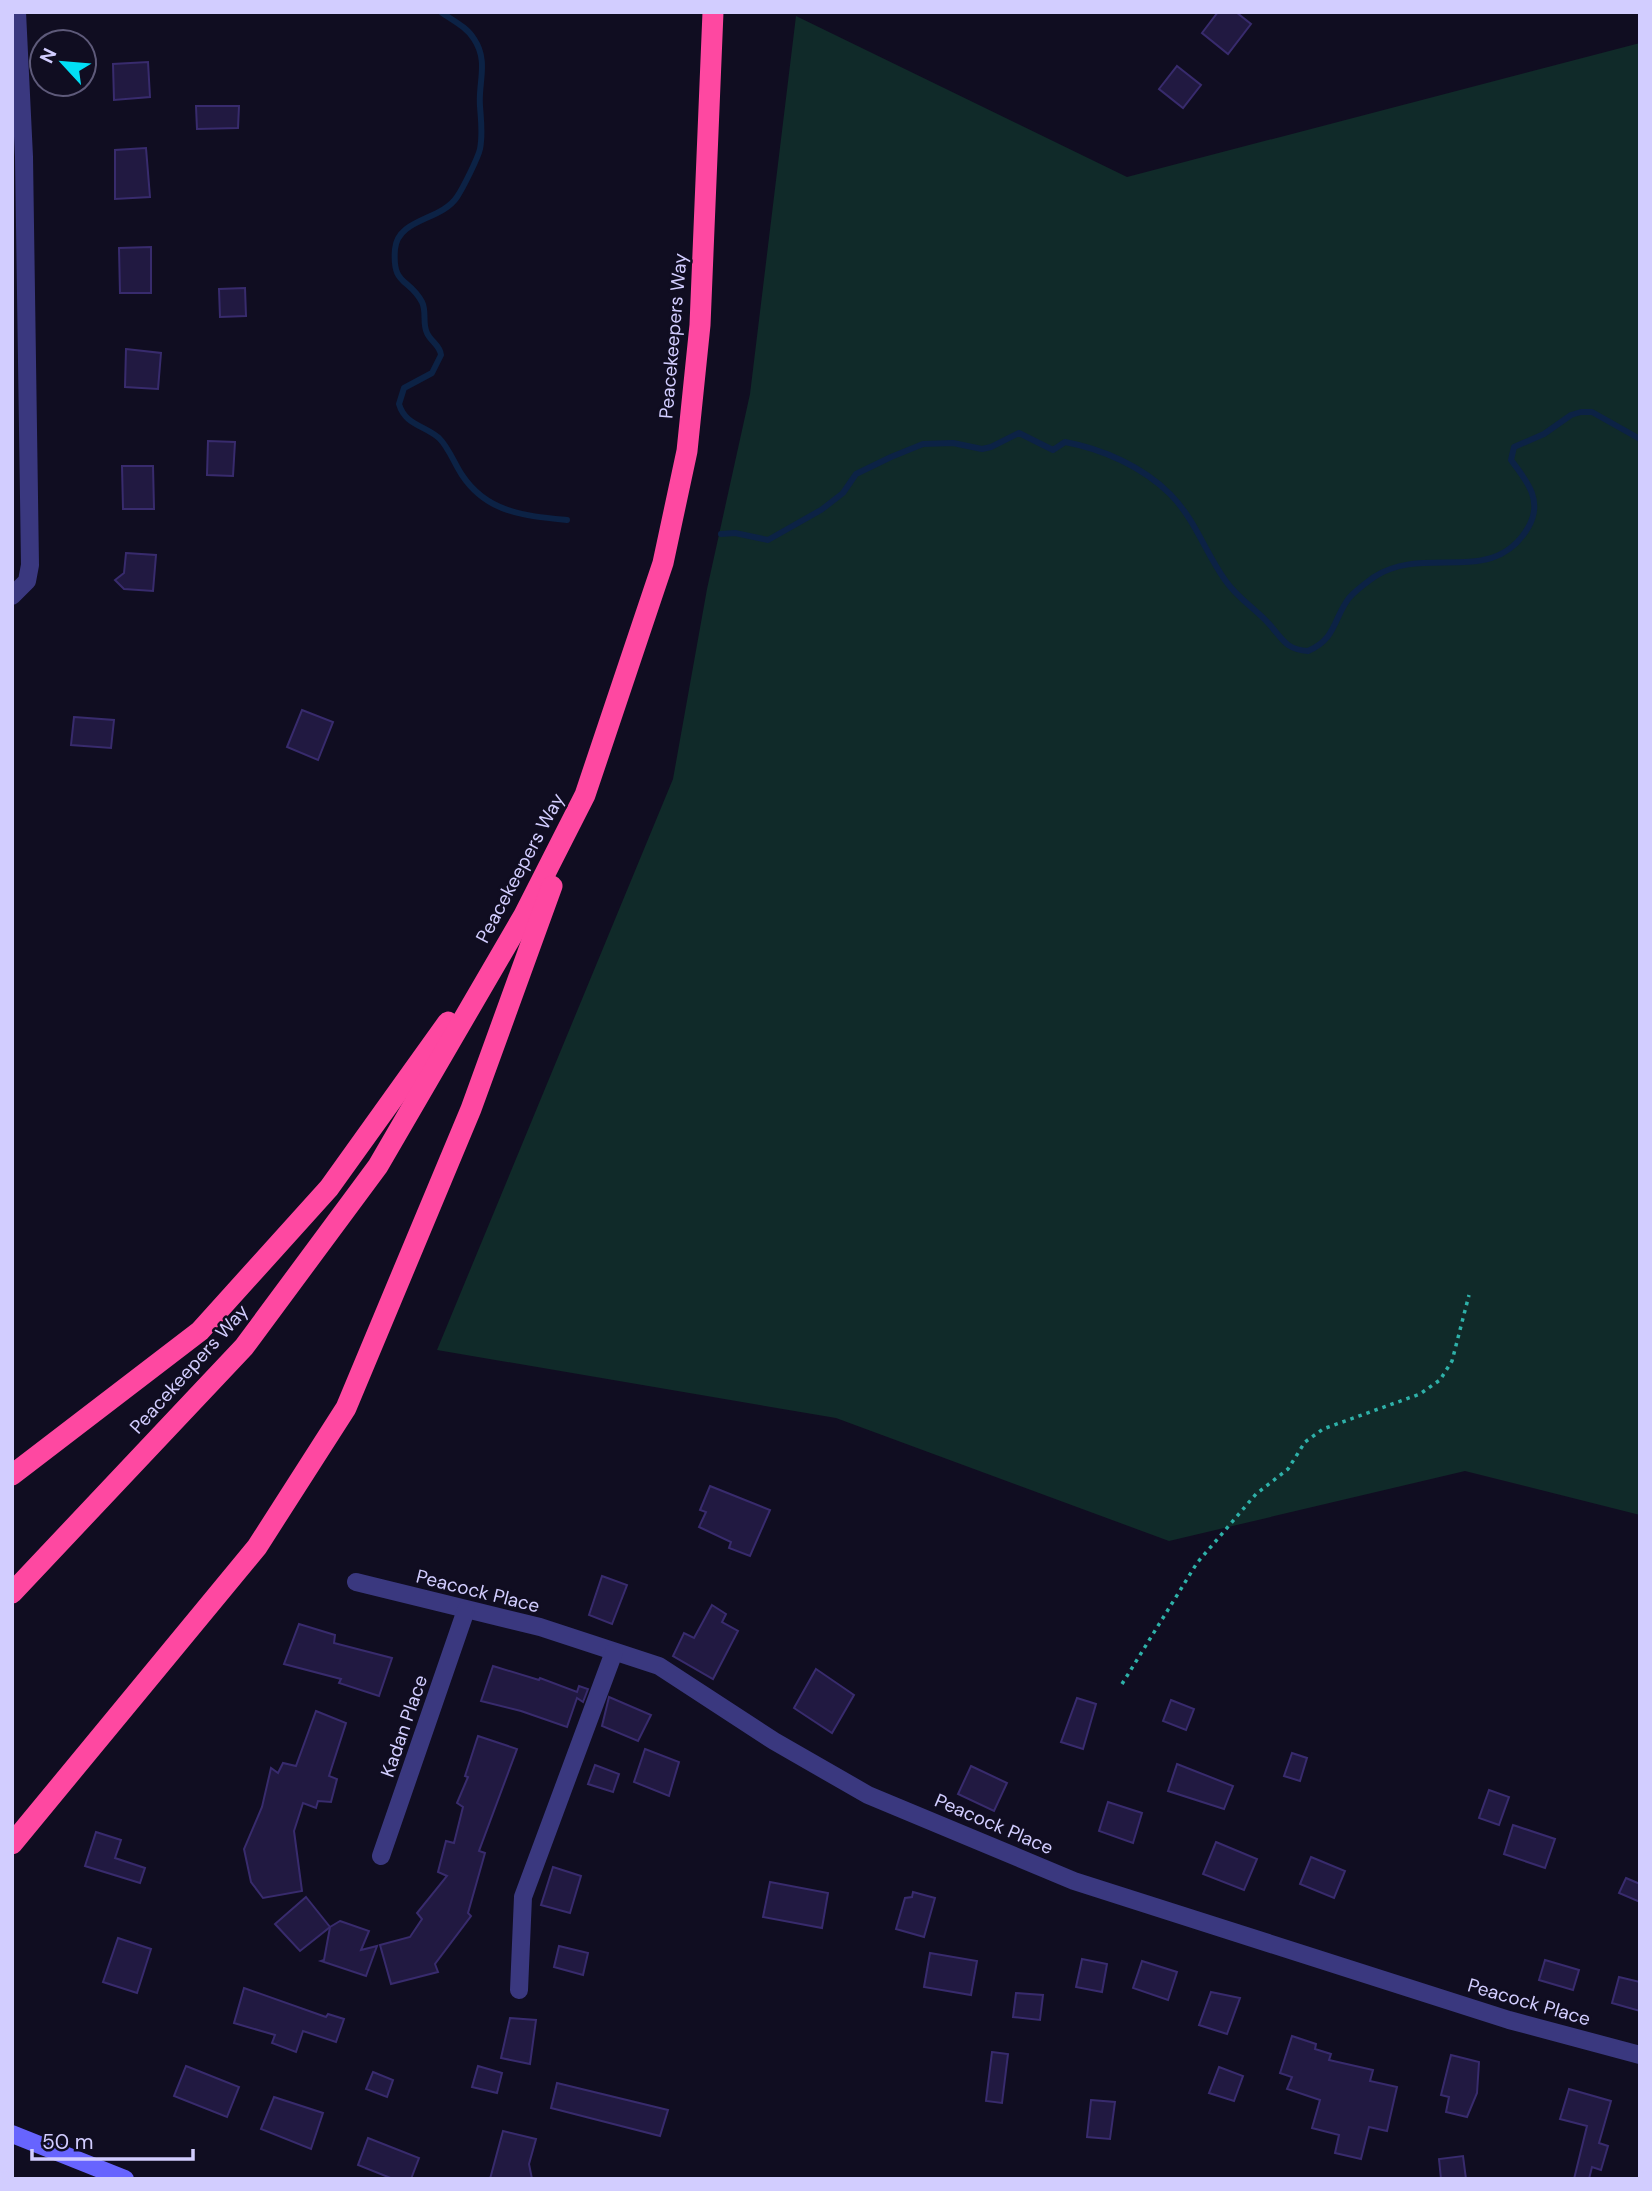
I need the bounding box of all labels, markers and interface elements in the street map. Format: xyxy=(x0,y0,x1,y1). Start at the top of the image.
north arrow xyxy=(28,28,98,98)
text: N xyxy=(34,44,62,67)
street label: Peacekeepers Way xyxy=(653,252,693,420)
street label: Peacekeepers Way xyxy=(470,788,570,947)
street label: Peacekeepers Way xyxy=(124,1299,254,1439)
street label: Peacock Place xyxy=(414,1564,542,1618)
street label: Kadan Place xyxy=(375,1672,433,1780)
street label: Peacock Place xyxy=(931,1788,1057,1860)
street label: Peacock Place xyxy=(1465,1973,1593,2031)
scale bar xyxy=(32,2118,192,2162)
text: 50 m xyxy=(42,2128,93,2156)

